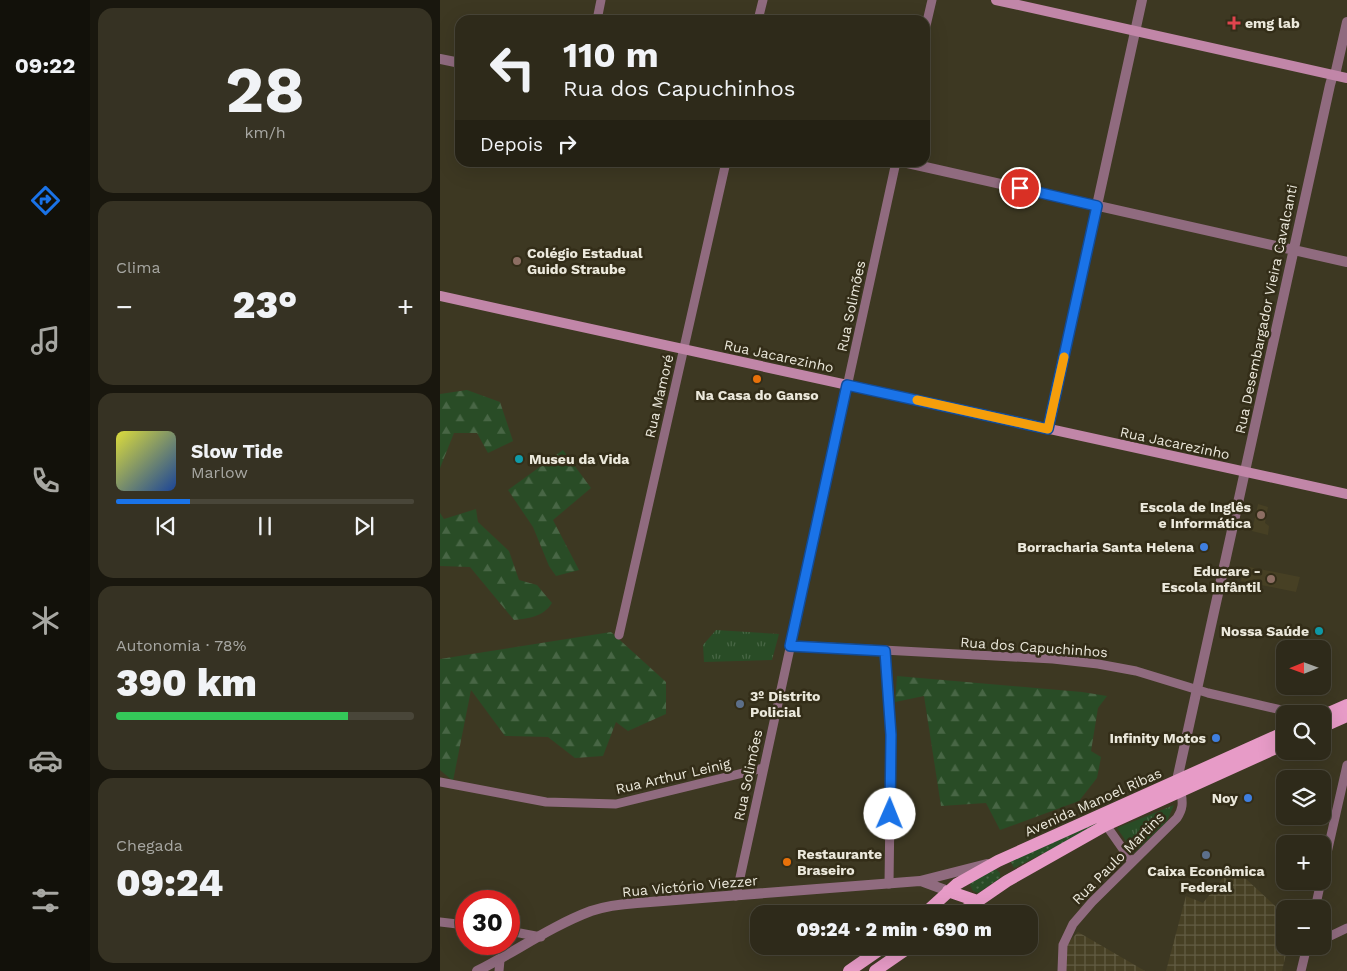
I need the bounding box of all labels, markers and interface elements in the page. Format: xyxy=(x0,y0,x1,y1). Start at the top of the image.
place label: emg lab xyxy=(1245,15,1300,31)
marker: emg lab xyxy=(1227,16,1241,30)
text: 110 m xyxy=(563,34,659,76)
icon: left xyxy=(480,35,545,100)
text: 28 xyxy=(225,52,305,128)
text: 09:22 xyxy=(15,53,75,78)
text: Rua dos Capuchinhos xyxy=(563,76,795,101)
text: km/h xyxy=(244,123,286,142)
icon: right xyxy=(553,130,581,158)
text: Depois xyxy=(480,133,543,156)
pin xyxy=(999,167,1041,209)
icon: arrive xyxy=(1006,174,1034,202)
icon: directions xyxy=(28,183,63,218)
street label: Rua Desembargador Vieira Cavalcanti xyxy=(1232,183,1300,435)
place label: Colégio Estadual Guido Straube xyxy=(527,245,643,277)
marker: Colégio Estadual Guido Straube xyxy=(511,255,523,267)
text: Clima xyxy=(116,258,160,277)
street label: Rua Solimões xyxy=(834,259,868,353)
text: 23° xyxy=(233,283,297,327)
text: − xyxy=(116,290,133,323)
text: + xyxy=(397,290,414,323)
icon: music xyxy=(28,323,63,358)
street label: Rua Jacarezinho xyxy=(723,337,835,375)
street label: Rua Mamoré xyxy=(642,353,676,439)
marker: Na Casa do Ganso xyxy=(751,373,763,385)
place label: Na Casa do Ganso xyxy=(695,387,819,403)
street label: Rua Jacarezinho xyxy=(1119,424,1231,462)
text: Slow Tide xyxy=(191,440,283,463)
place label: Museu da Vida xyxy=(529,451,630,467)
marker: Museu da Vida xyxy=(513,453,525,465)
icon: phone xyxy=(28,463,63,498)
text: Marlow xyxy=(191,463,248,482)
place label: Escola de Inglês e Informática xyxy=(1140,499,1252,531)
marker: Escola de Inglês e Informática xyxy=(1255,509,1267,521)
icon: previous xyxy=(152,512,180,540)
icon: pause xyxy=(251,512,279,540)
icon: next xyxy=(350,512,378,540)
place label: Borracharia Santa Helena xyxy=(1017,539,1195,555)
marker: Borracharia Santa Helena xyxy=(1198,541,1210,553)
place label: Educare - Escola Infântil xyxy=(1162,563,1261,595)
marker: Educare - Escola Infântil xyxy=(1265,573,1277,585)
icon: climate xyxy=(28,603,63,638)
place label: Nossa Saúde xyxy=(1221,623,1309,639)
marker: Nossa Saúde xyxy=(1313,625,1325,637)
street label: Rua dos Capuchinhos xyxy=(960,634,1108,660)
text: Autonomia · 78% xyxy=(116,636,246,655)
north arrow xyxy=(1276,640,1331,695)
map controls xyxy=(1276,640,1331,955)
text: 390 km xyxy=(116,661,257,705)
place label: 3º Distrito Policial xyxy=(750,688,821,720)
marker: 3º Distrito Policial xyxy=(734,698,746,710)
button: search xyxy=(1276,705,1331,760)
street label: Rua Solimões xyxy=(731,728,765,822)
place label: Infinity Motos xyxy=(1110,730,1207,746)
marker: Infinity Motos xyxy=(1210,732,1222,744)
icon: car xyxy=(28,743,63,778)
street label: Rua Arthur Leinig xyxy=(614,755,732,797)
street label: Avenida Manoel Ribas xyxy=(1022,765,1164,839)
button: layers xyxy=(1276,770,1331,825)
position arrow xyxy=(863,787,915,839)
place label: Noy xyxy=(1212,790,1238,806)
marker: Noy xyxy=(1242,792,1254,804)
street label: Rua Paulo Martins xyxy=(1069,809,1167,907)
button: + xyxy=(1276,835,1331,890)
text: Chegada xyxy=(116,836,183,855)
place label: Restaurante Braseiro xyxy=(797,846,882,878)
marker: Caixa Econômica Federal xyxy=(1200,849,1212,861)
marker: Restaurante Braseiro xyxy=(781,856,793,868)
text: 09:24 xyxy=(116,861,223,905)
place label: Caixa Econômica Federal xyxy=(1147,863,1266,895)
street label: Rua Victório Viezzer xyxy=(621,872,759,900)
icon: filters xyxy=(28,883,63,918)
speed limit sign: 30 xyxy=(455,890,520,955)
button: − xyxy=(1276,900,1331,955)
text: 09:24 · 2 min · 690 m xyxy=(796,918,992,941)

